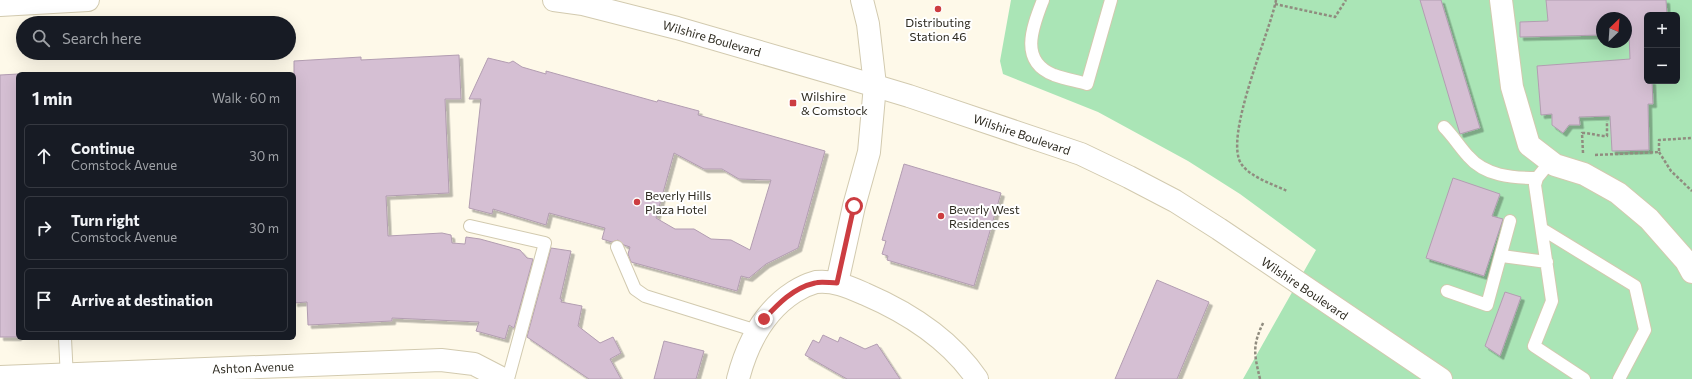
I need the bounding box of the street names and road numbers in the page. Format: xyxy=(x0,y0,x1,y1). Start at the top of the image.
street label: Wilshire Boulevard xyxy=(661,17,763,59)
street label: Wilshire Boulevard xyxy=(972,111,1072,157)
street label: Wilshire Boulevard xyxy=(1259,254,1351,322)
street label: Ashton Avenue xyxy=(212,359,294,375)

